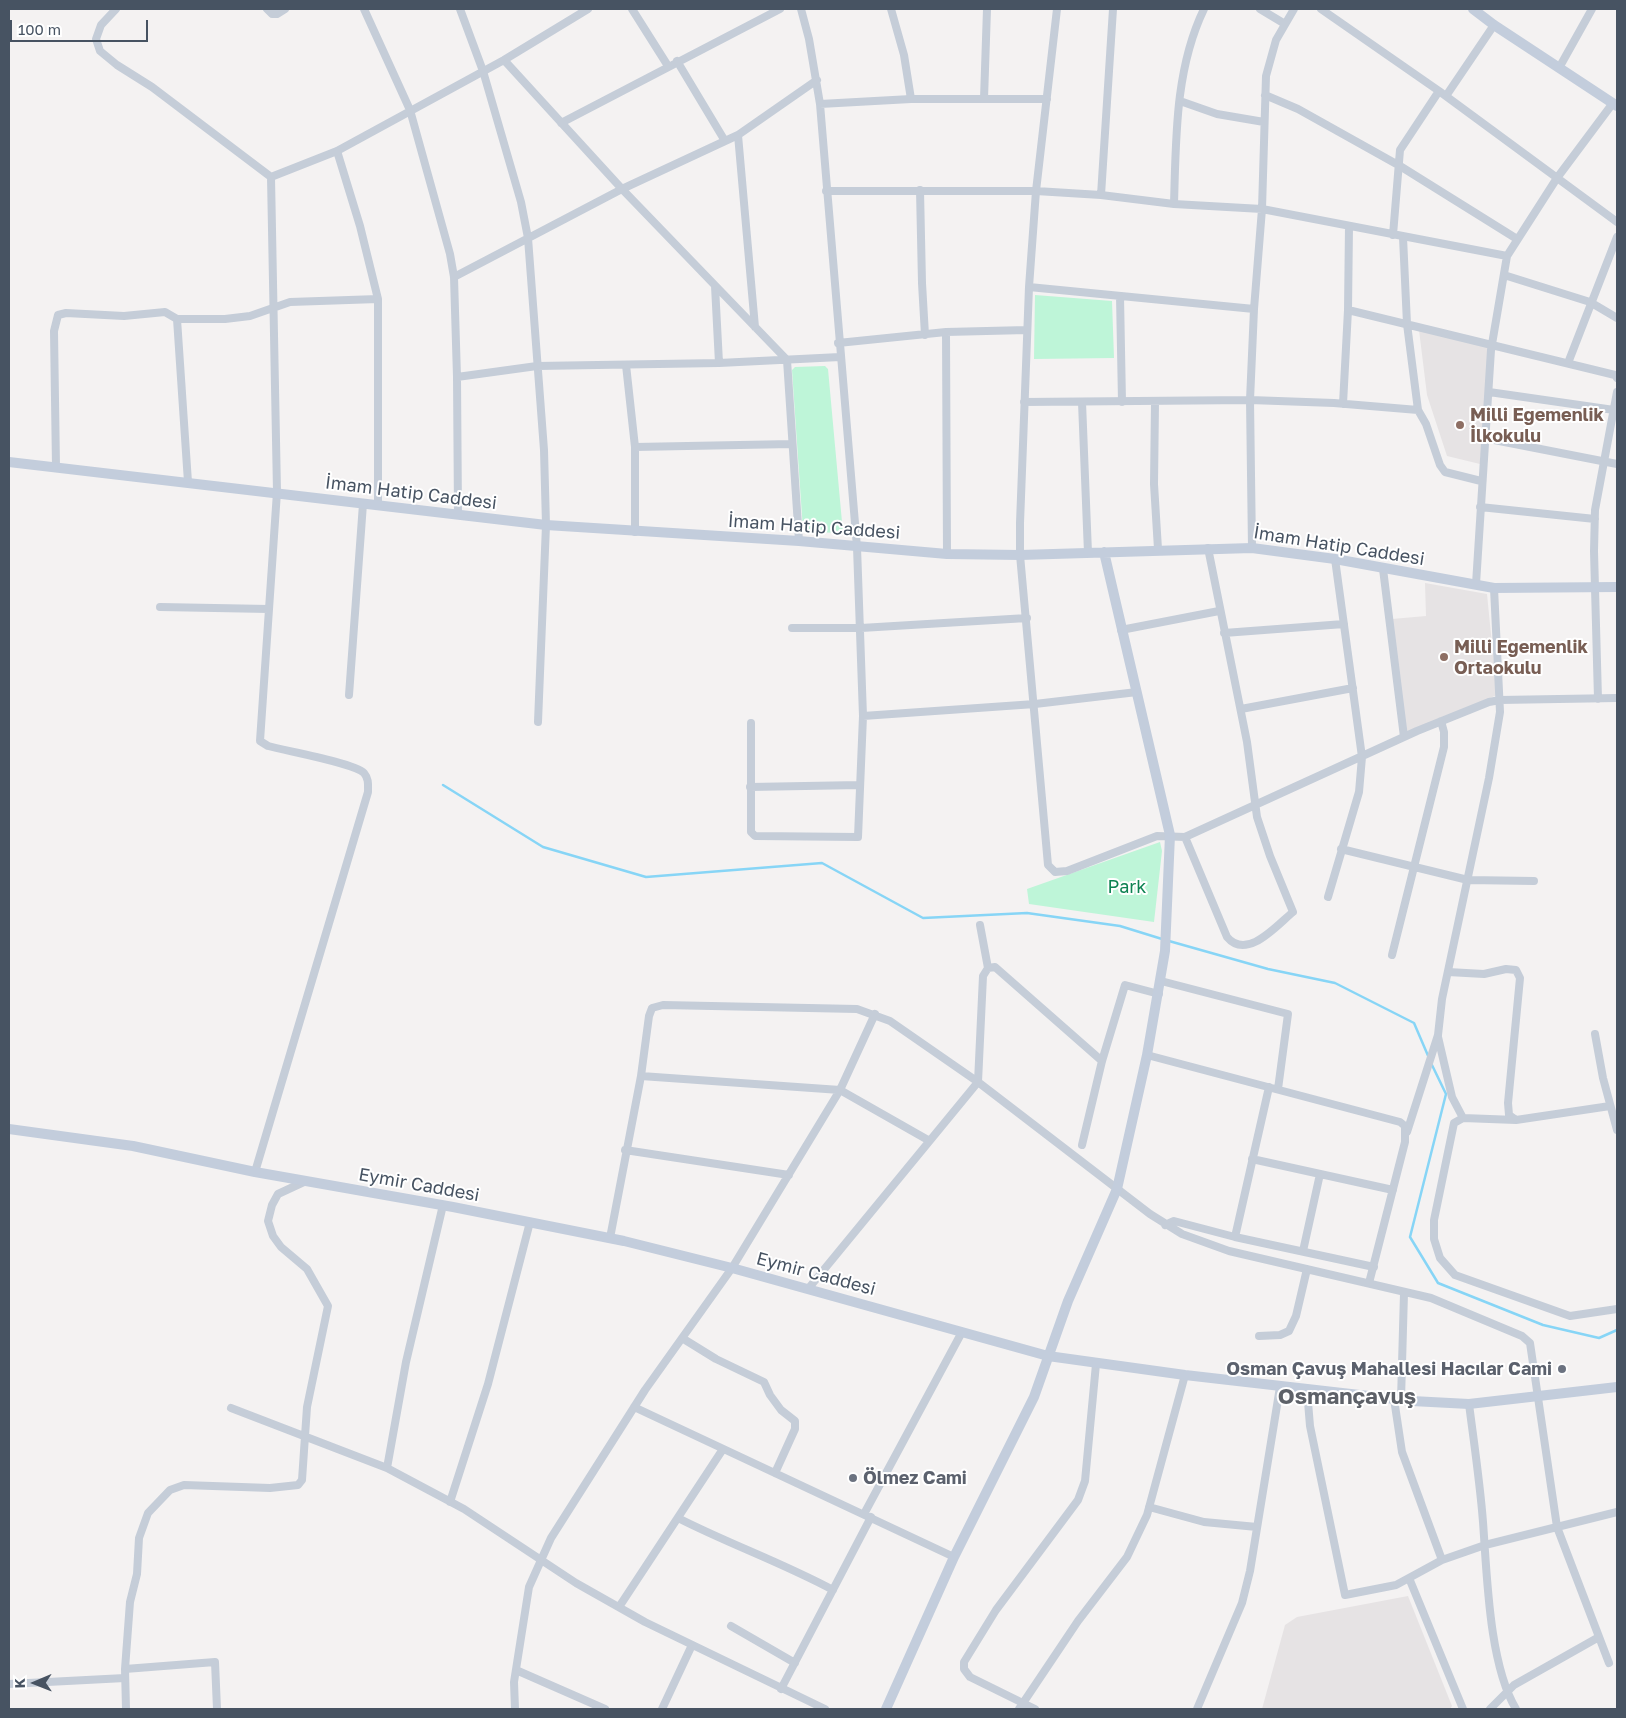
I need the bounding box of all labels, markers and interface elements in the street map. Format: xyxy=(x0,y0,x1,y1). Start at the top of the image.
scale bar xyxy=(12,10,150,42)
text: 100 m xyxy=(18,20,61,38)
place label: Milli Egemenlik İlkokulu xyxy=(1470,404,1604,446)
marker: Milli Egemenlik İlkokulu xyxy=(1454,419,1466,431)
street label: İmam Hatip Caddesi xyxy=(324,472,498,514)
street label: İmam Hatip Caddesi xyxy=(727,510,901,544)
street label: İmam Hatip Caddesi xyxy=(1252,522,1426,570)
place label: Milli Egemenlik Ortaokulu xyxy=(1454,636,1588,679)
marker: Milli Egemenlik Ortaokulu xyxy=(1438,651,1450,663)
park label: Park xyxy=(1108,876,1146,898)
street label: Eymir Caddesi xyxy=(357,1164,481,1206)
street label: Eymir Caddesi xyxy=(754,1248,878,1300)
place label: Osman Çavuş Mahallesi Hacılar Cami xyxy=(1226,1358,1552,1380)
marker: Osman Çavuş Mahallesi Hacılar Cami xyxy=(1556,1363,1568,1375)
district label: Osmançavuş xyxy=(1278,1384,1416,1410)
place label: Ölmez Cami xyxy=(863,1467,967,1489)
marker: Ölmez Cami xyxy=(847,1472,859,1484)
north arrow xyxy=(10,1658,60,1708)
text: K xyxy=(11,1678,28,1688)

